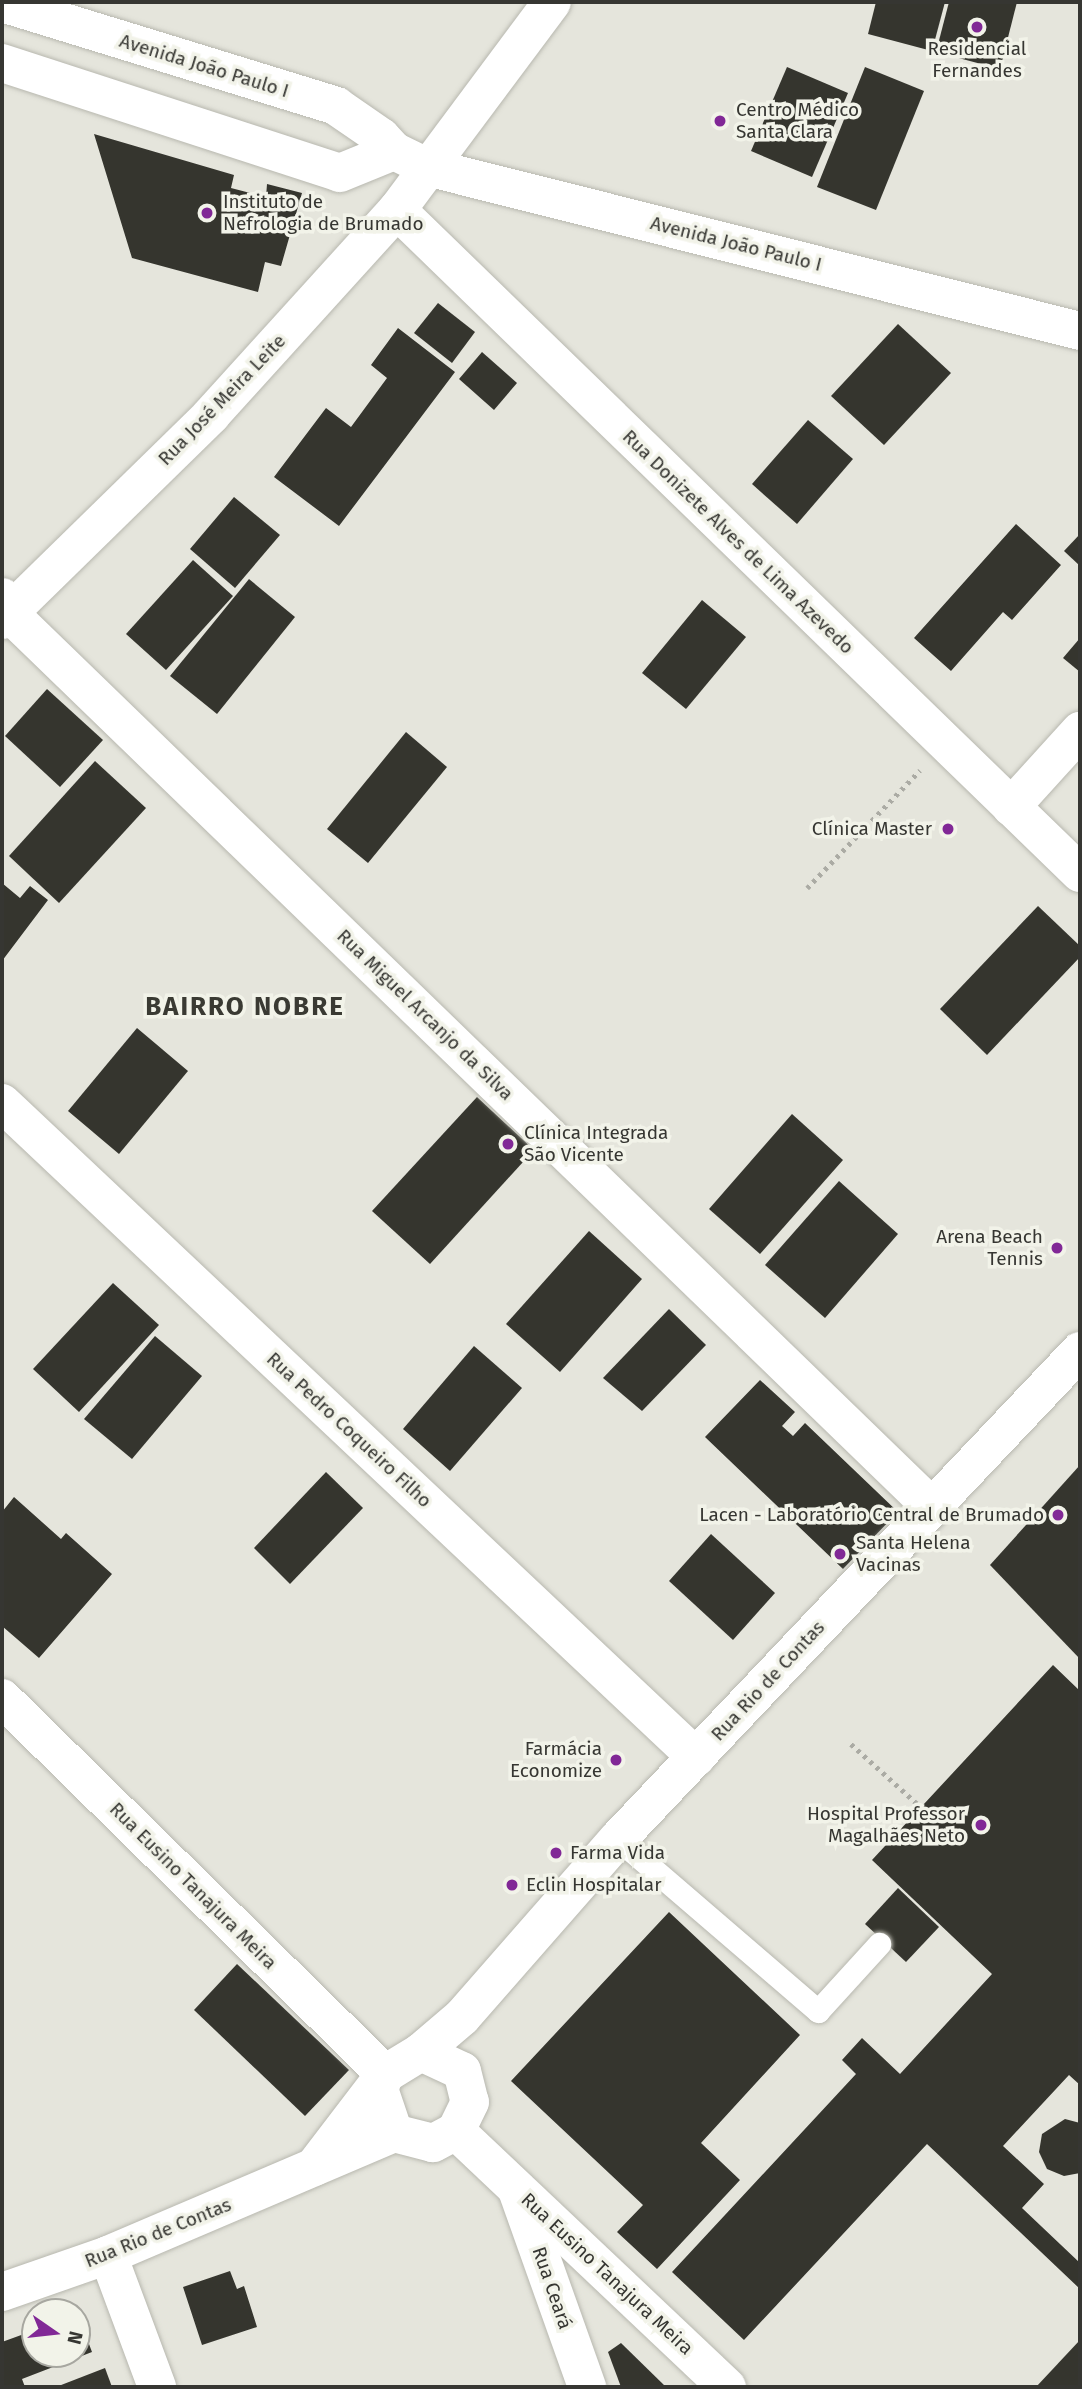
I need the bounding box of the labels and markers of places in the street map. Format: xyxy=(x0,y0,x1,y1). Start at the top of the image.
marker: Residencial Fernandes xyxy=(969,19,985,35)
place label: Residencial Fernandes xyxy=(928,38,1026,82)
place label: Centro Médico Santa Clara xyxy=(736,99,859,143)
marker: Centro Médico Santa Clara xyxy=(710,111,730,131)
place label: Instituto de Nefrologia de Brumado xyxy=(223,191,424,235)
marker: Instituto de Nefrologia de Brumado xyxy=(197,203,217,223)
place label: Clínica Master xyxy=(812,818,932,840)
marker: Clínica Master xyxy=(938,819,958,839)
place label: Clínica Integrada São Vicente xyxy=(524,1122,668,1166)
marker: Clínica Integrada São Vicente xyxy=(498,1134,518,1154)
place label: Arena Beach Tennis xyxy=(936,1226,1043,1270)
marker: Arena Beach Tennis xyxy=(1049,1240,1065,1256)
place label: Lacen - Laboratório Central de Brumado xyxy=(699,1504,1044,1526)
marker: Lacen - Laboratório Central de Brumado xyxy=(1050,1507,1066,1523)
place label: Santa Helena Vacinas xyxy=(856,1532,970,1576)
marker: Santa Helena Vacinas xyxy=(830,1544,850,1564)
place label: Farmácia Economize xyxy=(510,1738,602,1782)
marker: Farmácia Economize xyxy=(608,1752,624,1768)
place label: Hospital Professor Magalhães Neto xyxy=(807,1803,965,1847)
marker: Hospital Professor Magalhães Neto xyxy=(971,1815,991,1835)
place label: Farma Vida xyxy=(570,1842,665,1864)
marker: Farma Vida xyxy=(548,1845,564,1861)
place label: Eclin Hospitalar xyxy=(526,1874,662,1896)
marker: Eclin Hospitalar xyxy=(504,1877,520,1893)

